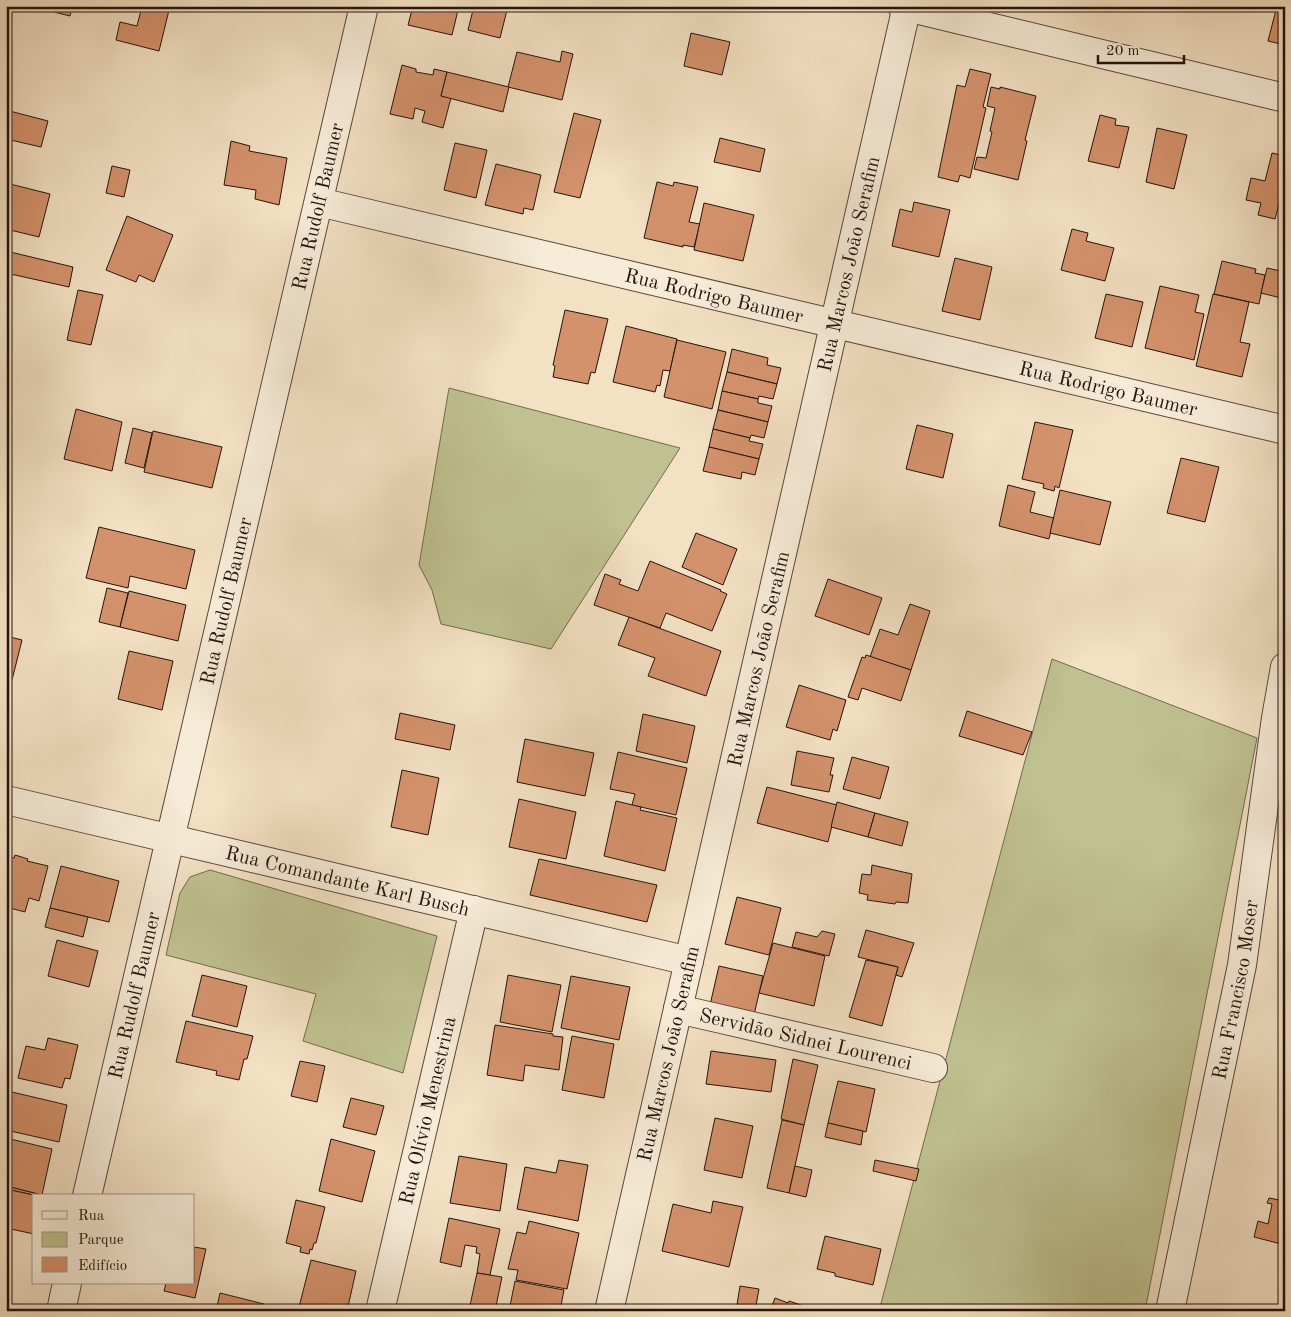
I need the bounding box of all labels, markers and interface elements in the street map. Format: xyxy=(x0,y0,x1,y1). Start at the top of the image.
scale bar xyxy=(1098,32,1185,64)
text: 20 m xyxy=(1106,44,1140,59)
street label: Rua Rudolf Baumer xyxy=(290,121,348,293)
street label: Rua Marcos João Serafim xyxy=(816,154,884,374)
street label: Rua Rodrigo Baumer xyxy=(622,266,805,328)
street label: Rua Rodrigo Baumer xyxy=(1017,360,1199,421)
street label: Rua Rudolf Baumer xyxy=(198,516,257,687)
street label: Rua Marcos João Serafim xyxy=(726,549,794,769)
street label: Rua Comandante Karl Busch xyxy=(223,844,471,921)
street label: Rua Francisco Moser xyxy=(1210,899,1263,1082)
street label: Rua Rudolf Baumer xyxy=(107,910,165,1081)
street label: Rua Marcos João Serafim xyxy=(635,944,704,1164)
street label: Servidão Sidnei Lourenci xyxy=(697,1006,913,1075)
street label: Rua Olívio Menestrina xyxy=(397,1015,461,1207)
legend xyxy=(32,1194,195,1284)
text: Rua xyxy=(78,1209,105,1224)
text: Parque xyxy=(78,1233,124,1248)
text: Edifício xyxy=(78,1259,127,1274)

